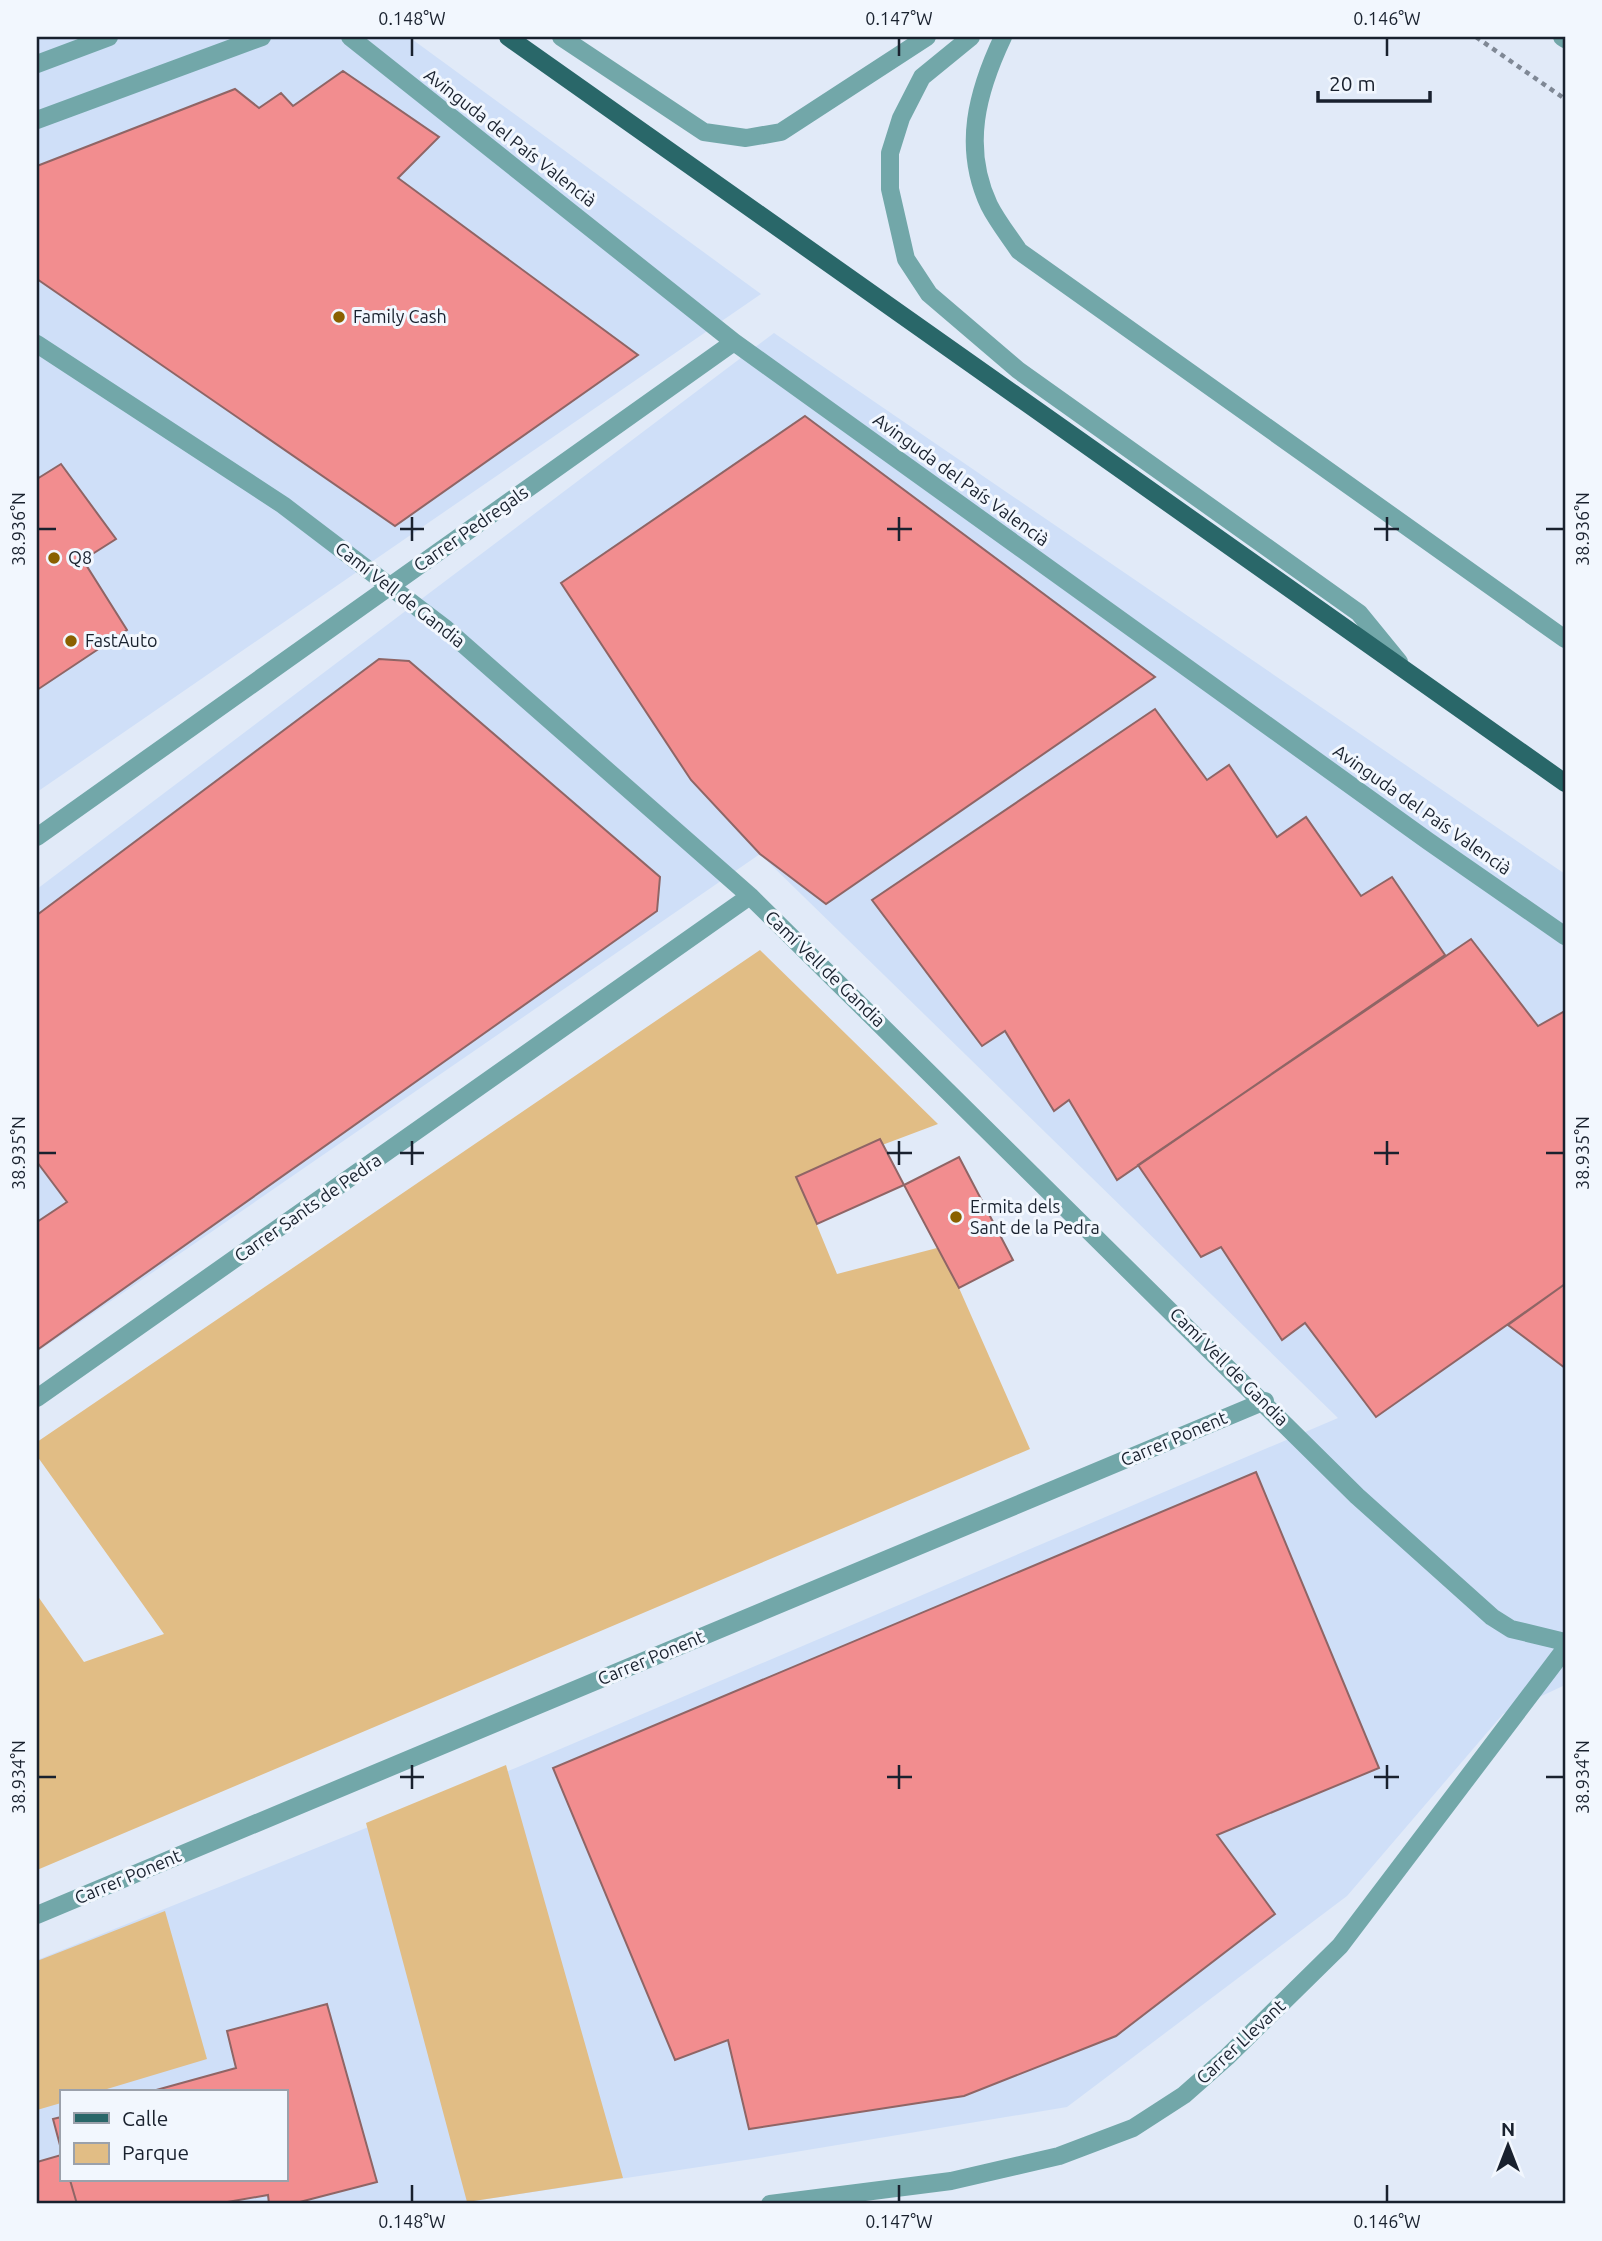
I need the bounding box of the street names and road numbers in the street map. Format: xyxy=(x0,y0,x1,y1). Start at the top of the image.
street label: Avinguda del País Valencià xyxy=(421,64,600,210)
street label: Avinguda del País Valencià xyxy=(870,409,1053,550)
street label: Carrer Pedregals xyxy=(410,481,531,575)
street label: Camí Vell de Gandia xyxy=(332,537,469,651)
street label: Avinguda del País Valencià xyxy=(1330,740,1515,878)
street label: Camí Vell de Gandia xyxy=(762,906,890,1031)
street label: Carrer Sants de Pedra xyxy=(230,1149,385,1265)
street label: Camí Vell de Gandia xyxy=(1166,1303,1293,1430)
street label: Carrer Ponent xyxy=(1117,1407,1230,1469)
street label: Carrer Ponent xyxy=(594,1626,707,1688)
street label: Carrer Ponent xyxy=(71,1845,184,1907)
street label: Carrer Llevant xyxy=(1192,1995,1289,2087)

